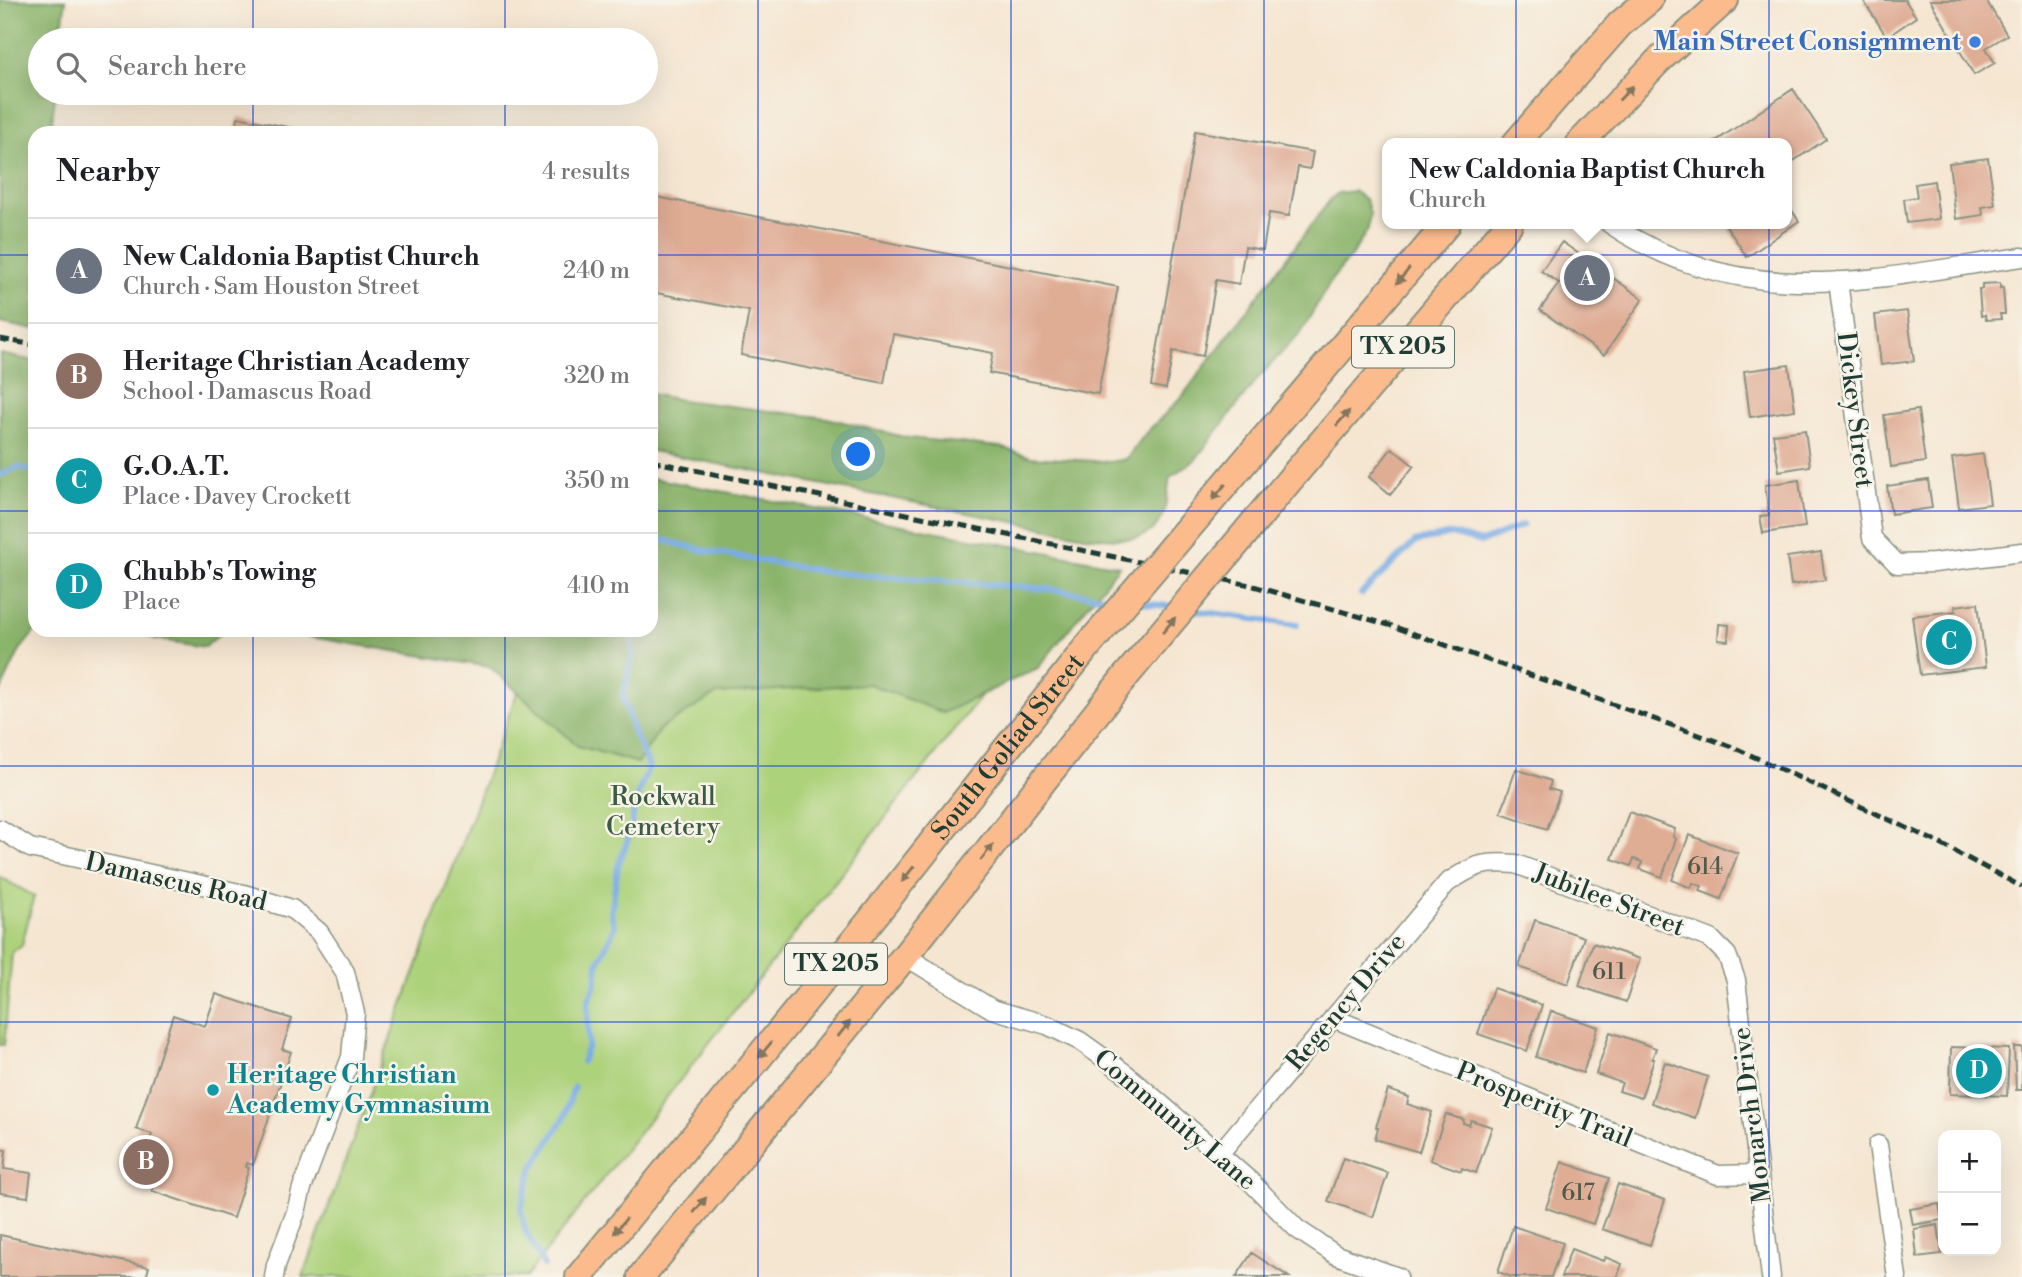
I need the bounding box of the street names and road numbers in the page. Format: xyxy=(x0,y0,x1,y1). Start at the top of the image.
road number: TX 205 xyxy=(1352,326,1454,368)
street label: Dickey Street xyxy=(1830,330,1880,490)
street label: South Goliad Street xyxy=(924,647,1092,847)
street label: Damascus Road xyxy=(82,846,270,919)
street label: Jubilee Street xyxy=(1528,856,1689,943)
street label: Regency Drive xyxy=(1279,927,1413,1077)
road number: TX 205 xyxy=(785,944,887,984)
street label: Monarch Drive xyxy=(1725,1025,1779,1205)
street label: Community Lane xyxy=(1087,1043,1263,1197)
street label: Prosperity Trail xyxy=(1451,1055,1637,1155)

